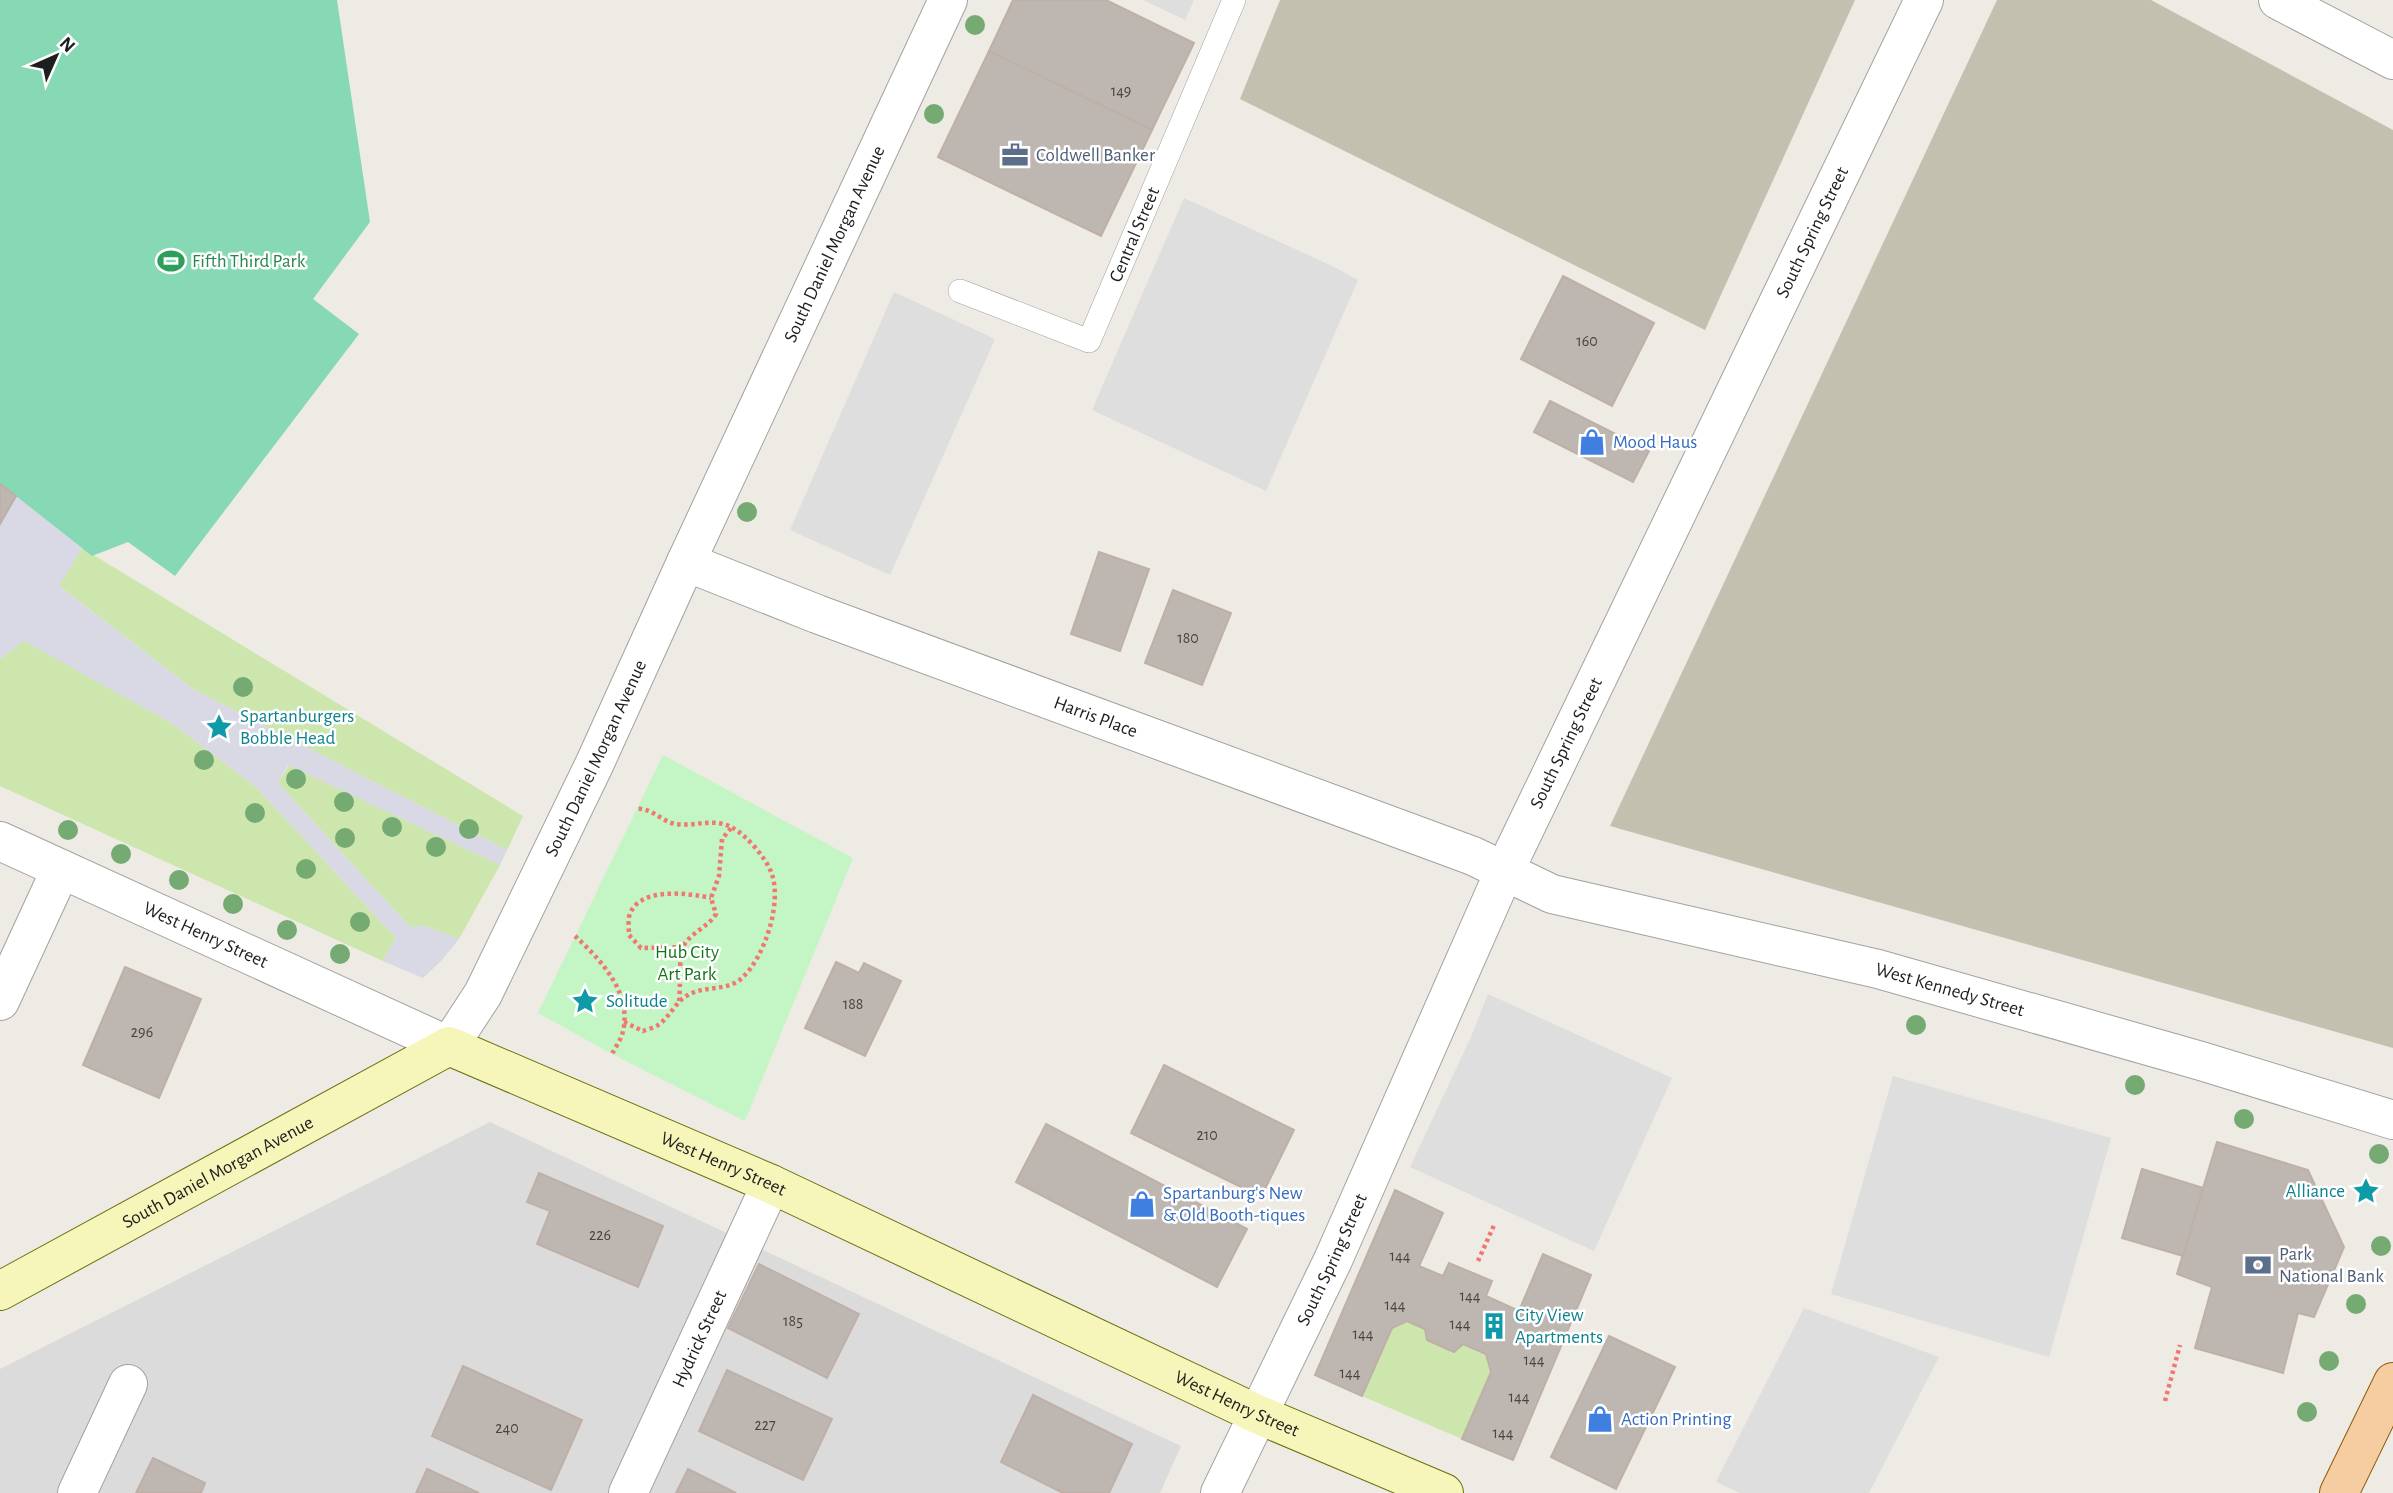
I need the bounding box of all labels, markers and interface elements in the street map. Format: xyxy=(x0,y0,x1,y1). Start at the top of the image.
north arrow xyxy=(21,21,91,91)
text: N xyxy=(56,34,78,56)
house number: 149 xyxy=(1111,83,1131,99)
office icon: Coldwell Banker xyxy=(1000,140,1030,170)
street label: South Daniel Morgan Avenue xyxy=(780,143,888,345)
place label: Coldwell Banker xyxy=(1036,146,1155,165)
street label: South Spring Street xyxy=(1773,164,1852,301)
street label: Central Street xyxy=(1106,184,1163,285)
sports icon: Fifth Third Park xyxy=(156,246,186,276)
place label: Fifth Third Park xyxy=(192,252,306,271)
house number: 160 xyxy=(1576,333,1598,349)
shop icon: Mood Haus xyxy=(1577,427,1607,457)
place label: Mood Haus xyxy=(1613,433,1697,452)
house number: 180 xyxy=(1177,630,1199,646)
street label: South Daniel Morgan Avenue xyxy=(542,657,650,860)
street label: South Spring Street xyxy=(1527,675,1606,812)
street label: Harris Place xyxy=(1051,693,1140,741)
place label: Spartanburgers Bobble Head xyxy=(240,707,354,748)
place icon: Spartanburgers Bobble Head xyxy=(204,712,234,742)
street label: West Henry Street xyxy=(140,898,271,971)
park label: Hub City Art Park xyxy=(655,943,719,984)
street label: West Kennedy Street xyxy=(1873,959,2026,1020)
place icon: Solitude xyxy=(570,986,600,1016)
place label: Solitude xyxy=(606,992,668,1011)
house number: 188 xyxy=(843,996,863,1012)
house number: 296 xyxy=(131,1024,153,1040)
street label: South Daniel Morgan Avenue xyxy=(119,1112,316,1232)
house number: 210 xyxy=(1196,1127,1218,1143)
street label: West Henry Street xyxy=(658,1128,789,1199)
place icon: Alliance xyxy=(2351,1176,2381,1206)
place label: Alliance xyxy=(2286,1182,2345,1201)
place label: Spartanburg's New & Old Booth-tiques xyxy=(1163,1184,1305,1225)
shop icon: Spartanburg's New & Old Booth-tiques xyxy=(1127,1189,1157,1219)
street label: South Spring Street xyxy=(1293,1191,1371,1328)
house number: 226 xyxy=(589,1227,611,1243)
place label: Park National Bank xyxy=(2279,1245,2384,1286)
house number: 144 xyxy=(1390,1248,1411,1264)
bank icon: Park National Bank xyxy=(2243,1250,2273,1280)
street label: Hydrick Street xyxy=(669,1287,730,1390)
house number: 144 xyxy=(1460,1288,1481,1304)
house number: 144 xyxy=(1385,1297,1406,1313)
place label: City View Apartments xyxy=(1515,1306,1603,1347)
building icon: City View Apartments xyxy=(1479,1311,1509,1341)
house number: 185 xyxy=(783,1313,803,1329)
house number: 144 xyxy=(1450,1316,1471,1332)
house number: 144 xyxy=(1353,1326,1374,1342)
house number: 144 xyxy=(1524,1352,1545,1368)
house number: 144 xyxy=(1340,1365,1361,1381)
street label: West Henry Street xyxy=(1172,1367,1302,1440)
house number: 144 xyxy=(1509,1389,1530,1405)
shop icon: Action Printing xyxy=(1585,1404,1615,1434)
place label: Action Printing xyxy=(1621,1410,1732,1429)
house number: 227 xyxy=(754,1417,776,1433)
house number: 240 xyxy=(495,1420,519,1436)
house number: 144 xyxy=(1493,1425,1514,1441)

